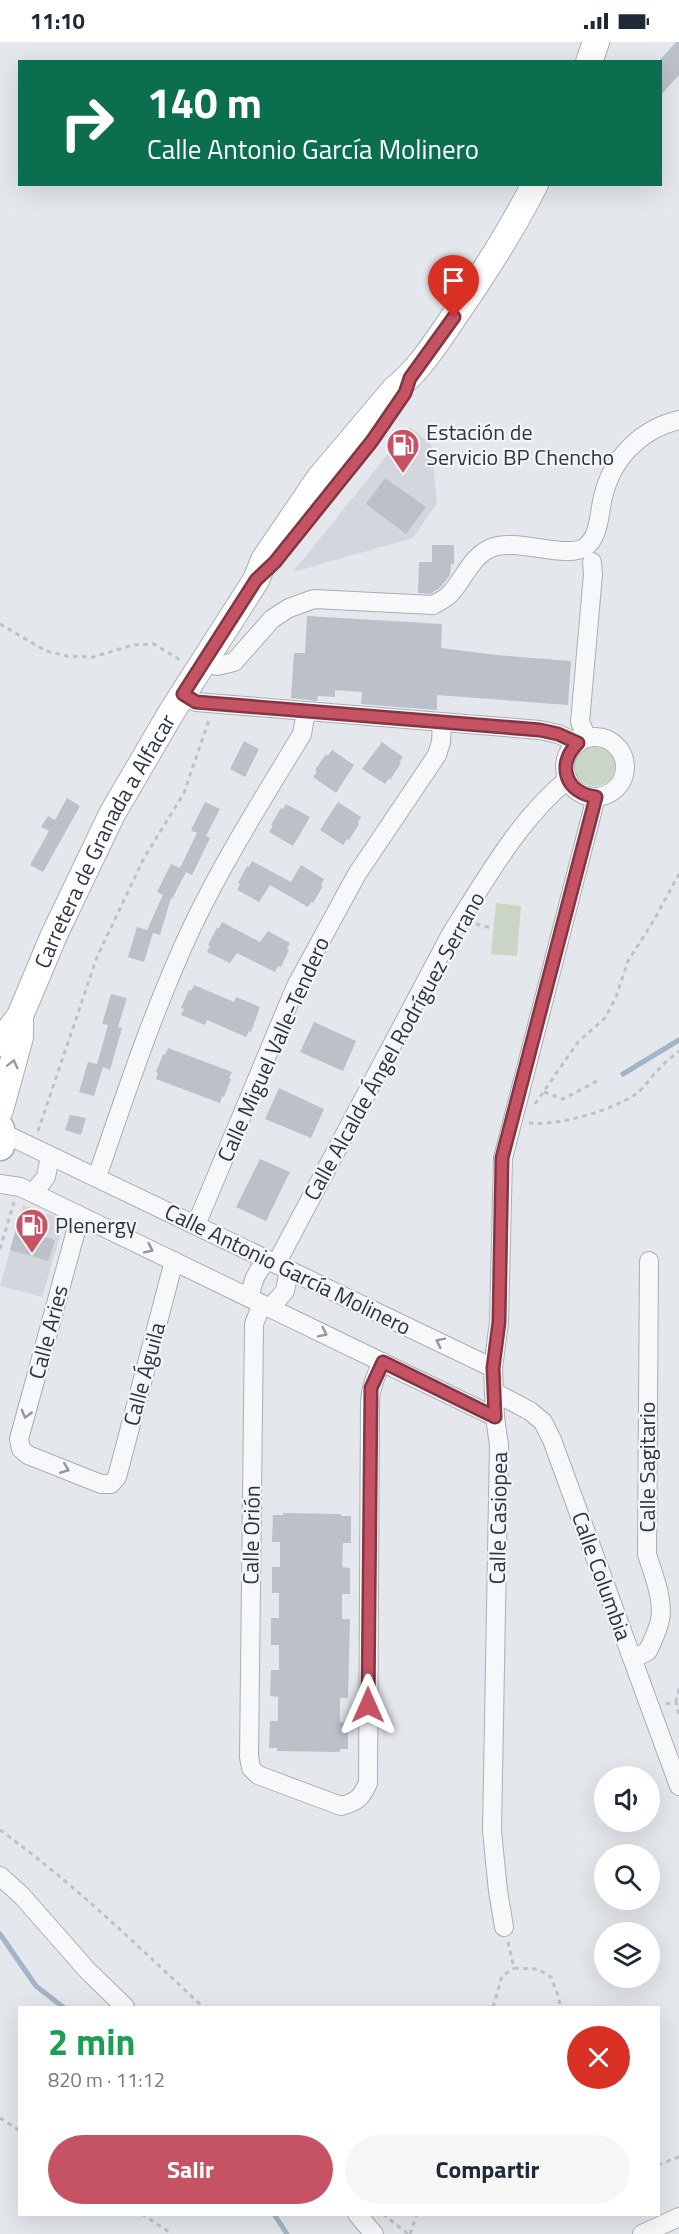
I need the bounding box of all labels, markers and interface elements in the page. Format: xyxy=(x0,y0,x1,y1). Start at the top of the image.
text: 11:10 xyxy=(30,4,85,38)
text: 140 m xyxy=(147,70,262,134)
icon: right xyxy=(48,84,126,162)
text: Calle Antonio García Molinero xyxy=(147,128,479,169)
pin xyxy=(428,255,479,317)
icon: arrive xyxy=(437,264,470,297)
place label: Estación de Servicio BP Chencho xyxy=(426,415,614,474)
fuel station icon: Estación de Servicio BP Chencho xyxy=(385,427,421,474)
street label: Carretera de Granada a Alfacar xyxy=(25,707,184,973)
street label: Calle Alcalde Ángel Rodríguez Serrano xyxy=(295,885,493,1207)
street label: Calle Miguel Valle-Tendero xyxy=(208,931,338,1167)
one-way arrow xyxy=(6,1059,19,1069)
street label: Calle Antonio García Molinero xyxy=(159,1194,417,1344)
fuel station icon: Plenergy xyxy=(14,1207,50,1254)
place label: Plenergy xyxy=(55,1208,137,1242)
one-way arrow xyxy=(142,1242,153,1254)
street label: Calle Aries xyxy=(19,1281,77,1383)
street label: Calle Águila xyxy=(114,1318,174,1430)
one-way arrow xyxy=(316,1326,327,1338)
one-way arrow xyxy=(435,1338,446,1350)
street label: Calle Sagitario xyxy=(630,1402,664,1532)
one-way arrow xyxy=(21,1409,33,1419)
street label: Calle Casiopea xyxy=(480,1451,516,1585)
one-way arrow xyxy=(59,1462,70,1474)
street label: Calle Orión xyxy=(233,1485,269,1585)
street label: Calle Columbia xyxy=(563,1507,641,1645)
position arrow xyxy=(336,1673,400,1737)
map controls xyxy=(594,1766,660,1988)
button: sound xyxy=(594,1766,660,1832)
button: search xyxy=(594,1844,660,1910)
button: layers xyxy=(594,1922,660,1988)
text: 2 min xyxy=(48,2014,135,2069)
button: close xyxy=(567,2026,630,2089)
text: 820 m · 11:12 xyxy=(48,2064,165,2095)
button: Salir xyxy=(48,2135,333,2204)
button: Compartir xyxy=(345,2135,630,2204)

